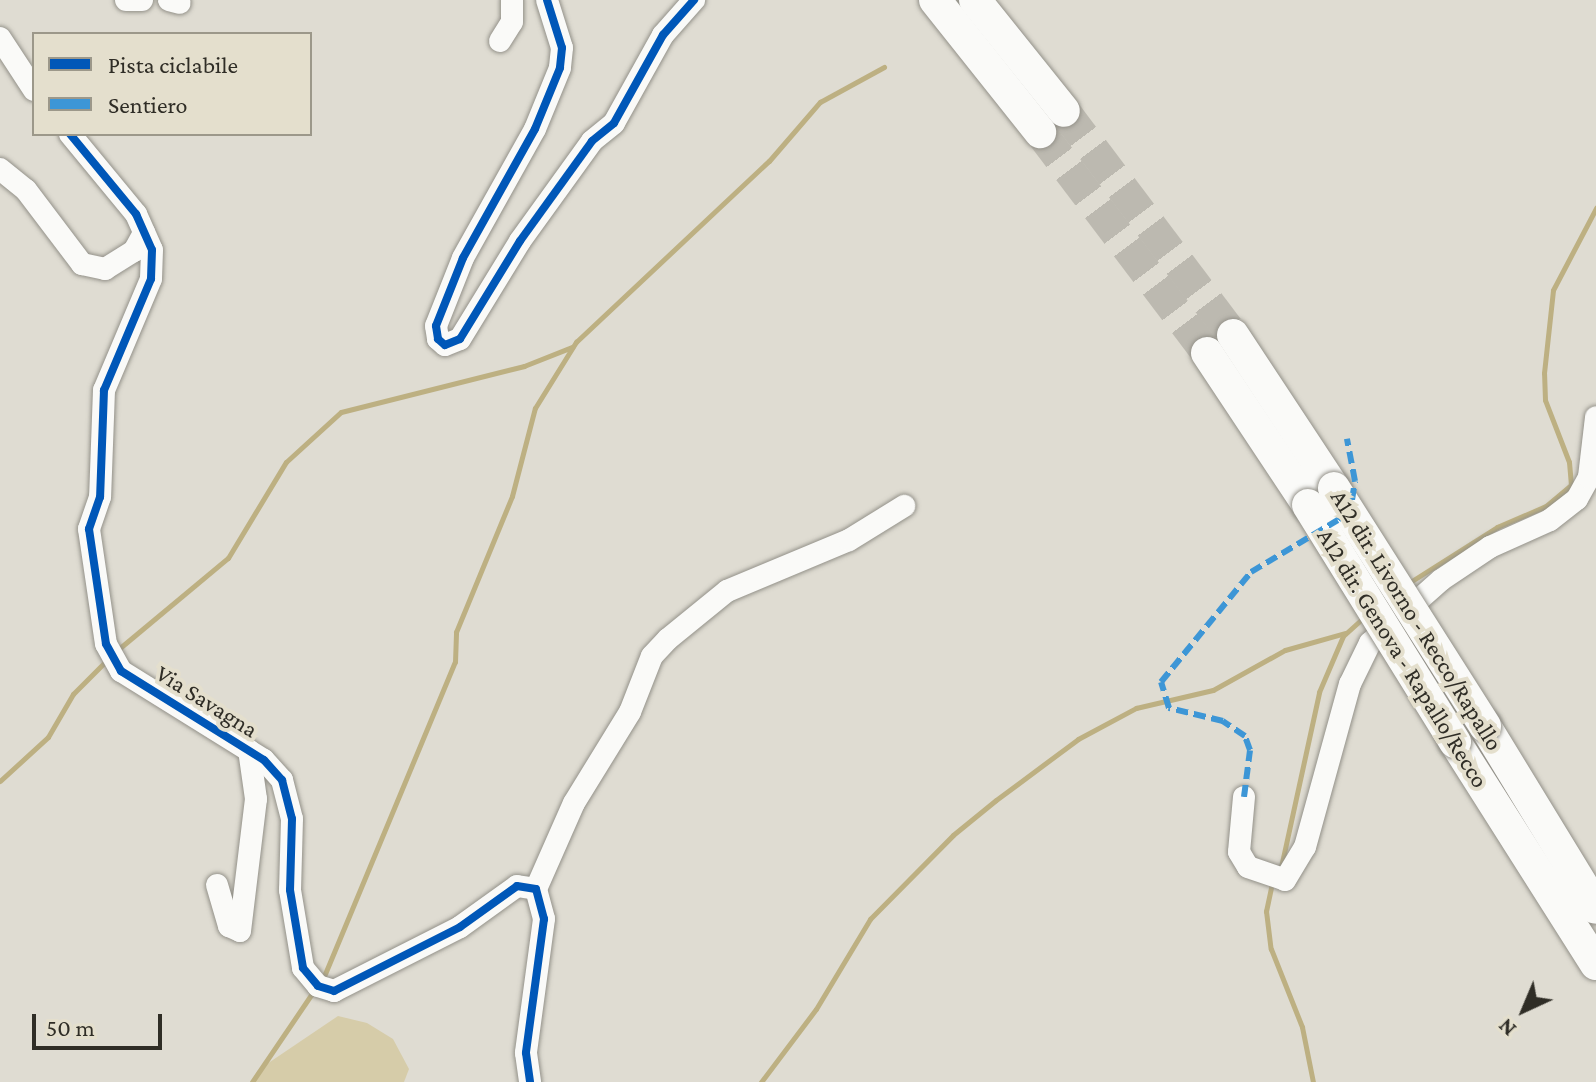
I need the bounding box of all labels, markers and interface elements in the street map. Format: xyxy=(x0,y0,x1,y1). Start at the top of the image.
legend xyxy=(32,32,312,136)
text: Pista ciclabile xyxy=(108,51,238,78)
text: Sentiero xyxy=(108,91,187,118)
street label: A12 dir. Livorno - Recco/Rapallo xyxy=(1325,484,1509,756)
street label: A12 dir. Genova - Rapallo/Recco xyxy=(1311,523,1495,793)
street label: Via Savagna xyxy=(151,658,263,744)
north arrow xyxy=(1484,970,1564,1050)
scale bar xyxy=(36,998,166,1048)
text: N xyxy=(1493,1013,1521,1042)
text: 50 m xyxy=(46,1014,95,1041)

